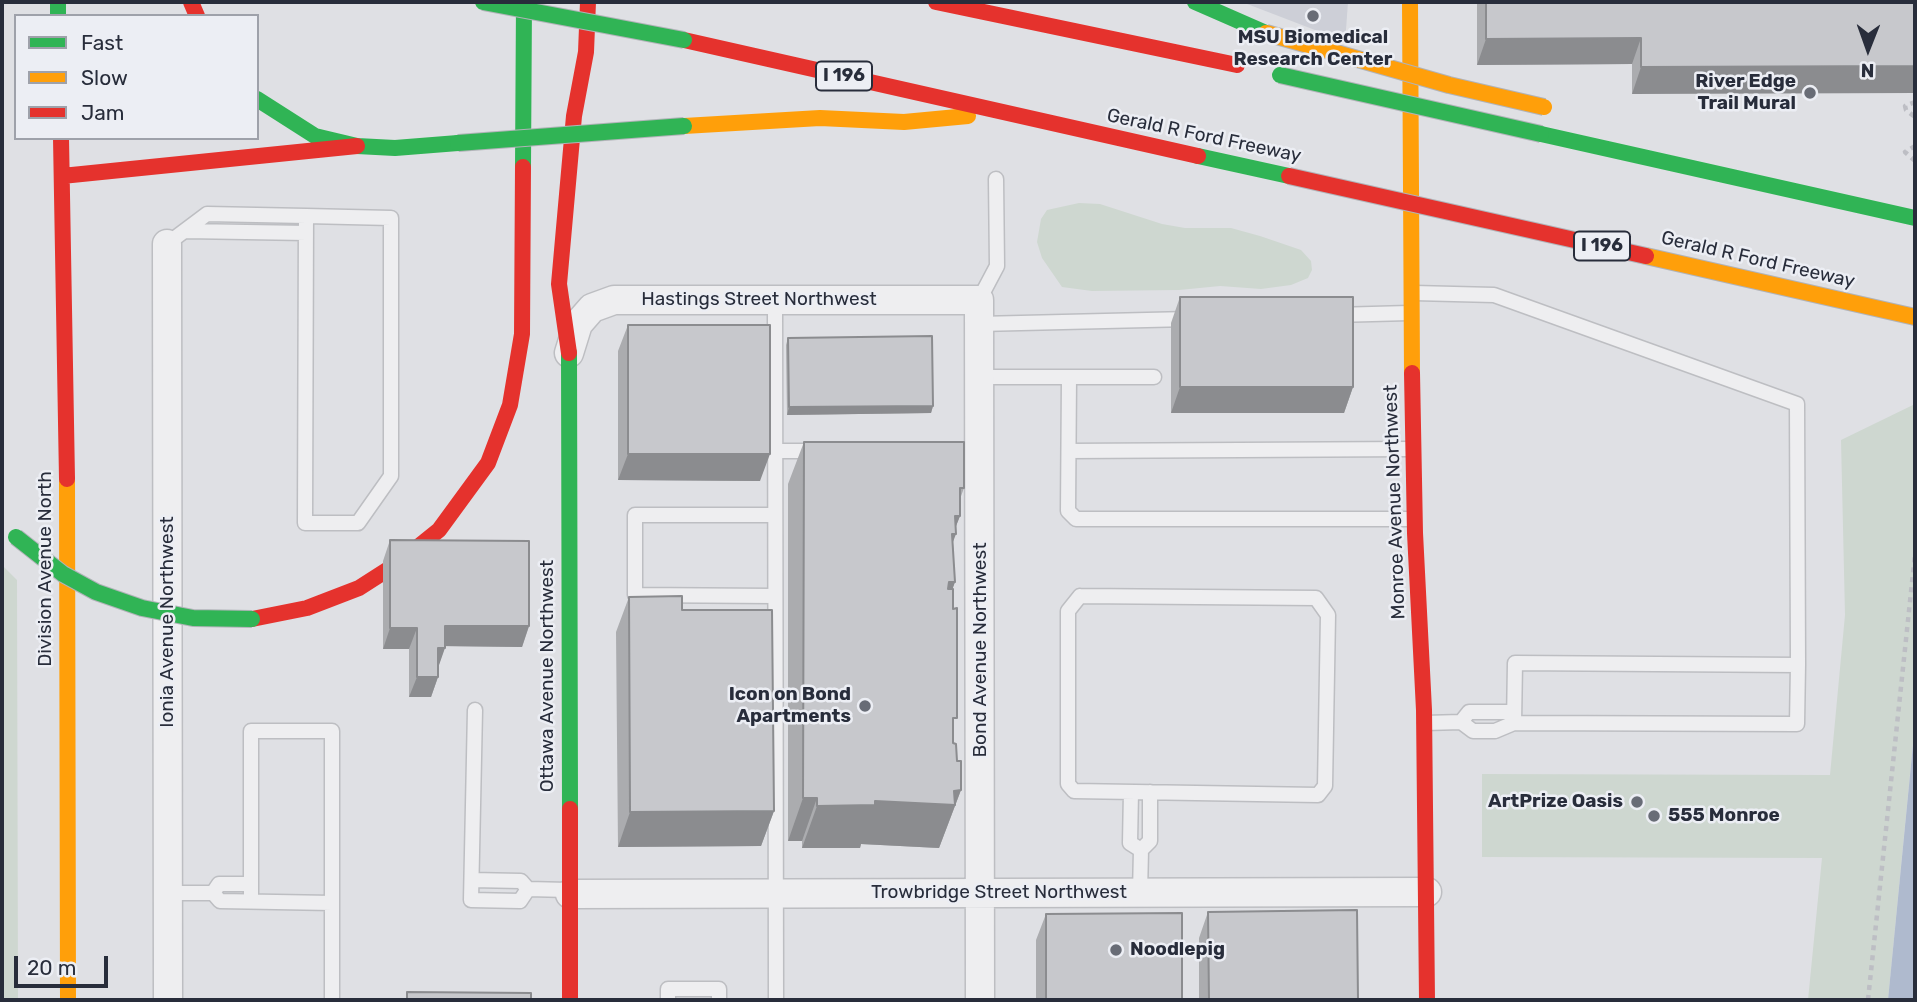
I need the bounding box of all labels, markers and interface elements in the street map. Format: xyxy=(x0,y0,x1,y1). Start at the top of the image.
marker: MSU Biomedical Research Center xyxy=(1305,8,1321,24)
legend xyxy=(14,14,259,140)
north arrow xyxy=(1833,14,1903,84)
place label: MSU Biomedical Research Center xyxy=(1234,27,1392,71)
text: Fast xyxy=(81,30,123,55)
text: N xyxy=(1861,59,1875,82)
road number: I 196 xyxy=(816,62,872,90)
text: Slow xyxy=(81,65,128,90)
place label: River Edge Trail Mural xyxy=(1695,71,1796,115)
marker: River Edge Trail Mural xyxy=(1802,85,1818,101)
text: Jam xyxy=(81,100,125,125)
street label: Gerald R Ford Freeway xyxy=(1105,104,1303,168)
street label: Gerald R Ford Freeway xyxy=(1659,227,1857,293)
road number: I 196 xyxy=(1574,232,1630,260)
street label: Hastings Street Northwest xyxy=(641,289,877,311)
street label: Monroe Avenue Northwest xyxy=(1380,384,1410,620)
street label: Division Avenue North xyxy=(35,471,57,667)
street label: Ionia Avenue Northwest xyxy=(157,516,179,728)
street label: Bond Avenue Northwest xyxy=(970,542,992,758)
street label: Ottawa Avenue Northwest xyxy=(537,560,559,792)
place label: Icon on Bond Apartments xyxy=(729,684,851,728)
marker: Icon on Bond Apartments xyxy=(857,698,873,714)
place label: ArtPrize Oasis xyxy=(1488,791,1623,813)
marker: ArtPrize Oasis xyxy=(1629,794,1645,810)
place label: 555 Monroe xyxy=(1668,805,1780,827)
marker: 555 Monroe xyxy=(1646,808,1662,824)
street label: Trowbridge Street Northwest xyxy=(871,882,1127,904)
place label: Noodlepig xyxy=(1130,939,1225,961)
scale bar xyxy=(18,942,112,986)
marker: Noodlepig xyxy=(1108,942,1124,958)
text: 20 m xyxy=(27,955,76,980)

